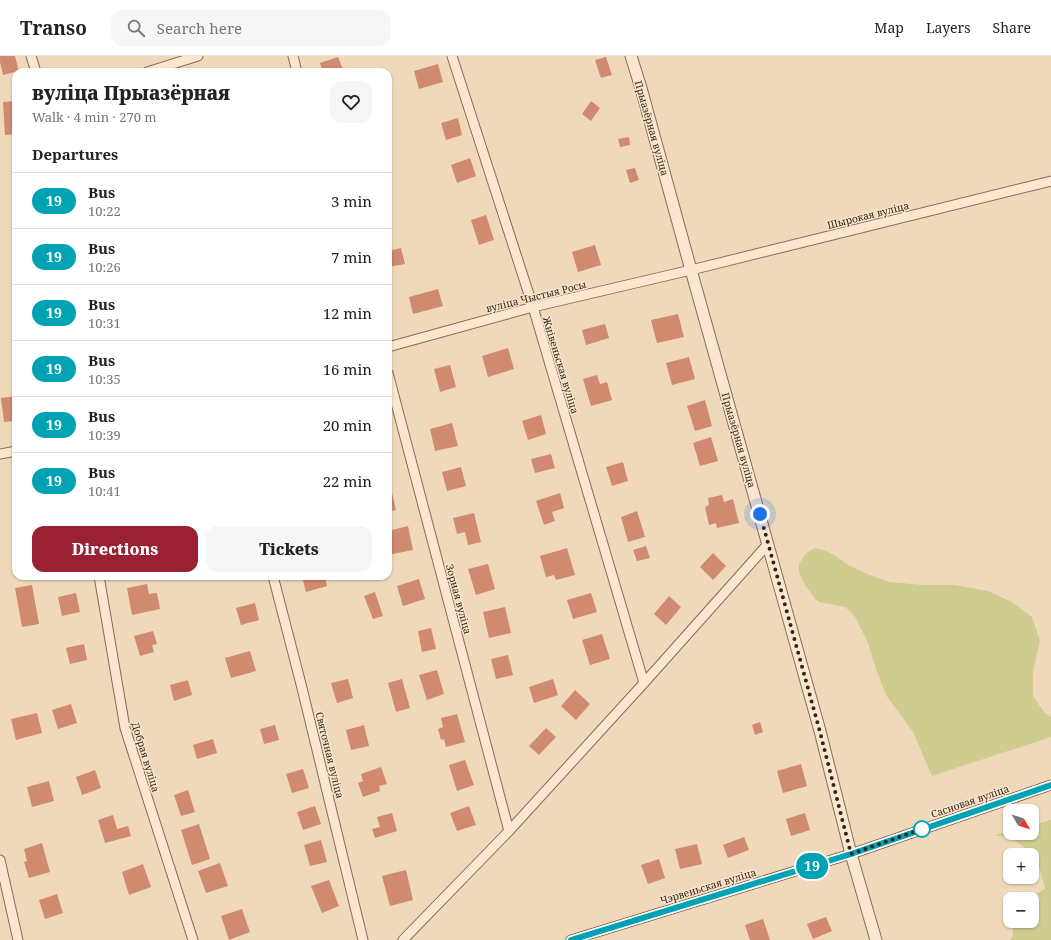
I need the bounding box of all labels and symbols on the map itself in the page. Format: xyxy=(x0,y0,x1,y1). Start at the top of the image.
street label: Прыазёрная вуліца xyxy=(632,79,672,178)
street label: Шырокая вуліца xyxy=(826,198,911,232)
street label: вуліца Чыстыя Росы xyxy=(484,277,588,315)
street label: Жнівеньская вуліца xyxy=(539,314,583,416)
street label: Прыазёрная вуліца xyxy=(719,391,759,490)
your location xyxy=(750,504,770,524)
street label: Зорная вуліца xyxy=(443,562,475,636)
street label: Святочная вуліца xyxy=(312,710,348,800)
street label: Добрая вуліца xyxy=(129,720,163,794)
street label: Сасновая вуліца xyxy=(929,781,1011,821)
north arrow xyxy=(1003,804,1039,840)
unlabelled marker xyxy=(913,820,931,838)
line badge: 19 xyxy=(794,853,830,879)
street label: Чэрвеньская вуліца xyxy=(658,865,758,907)

